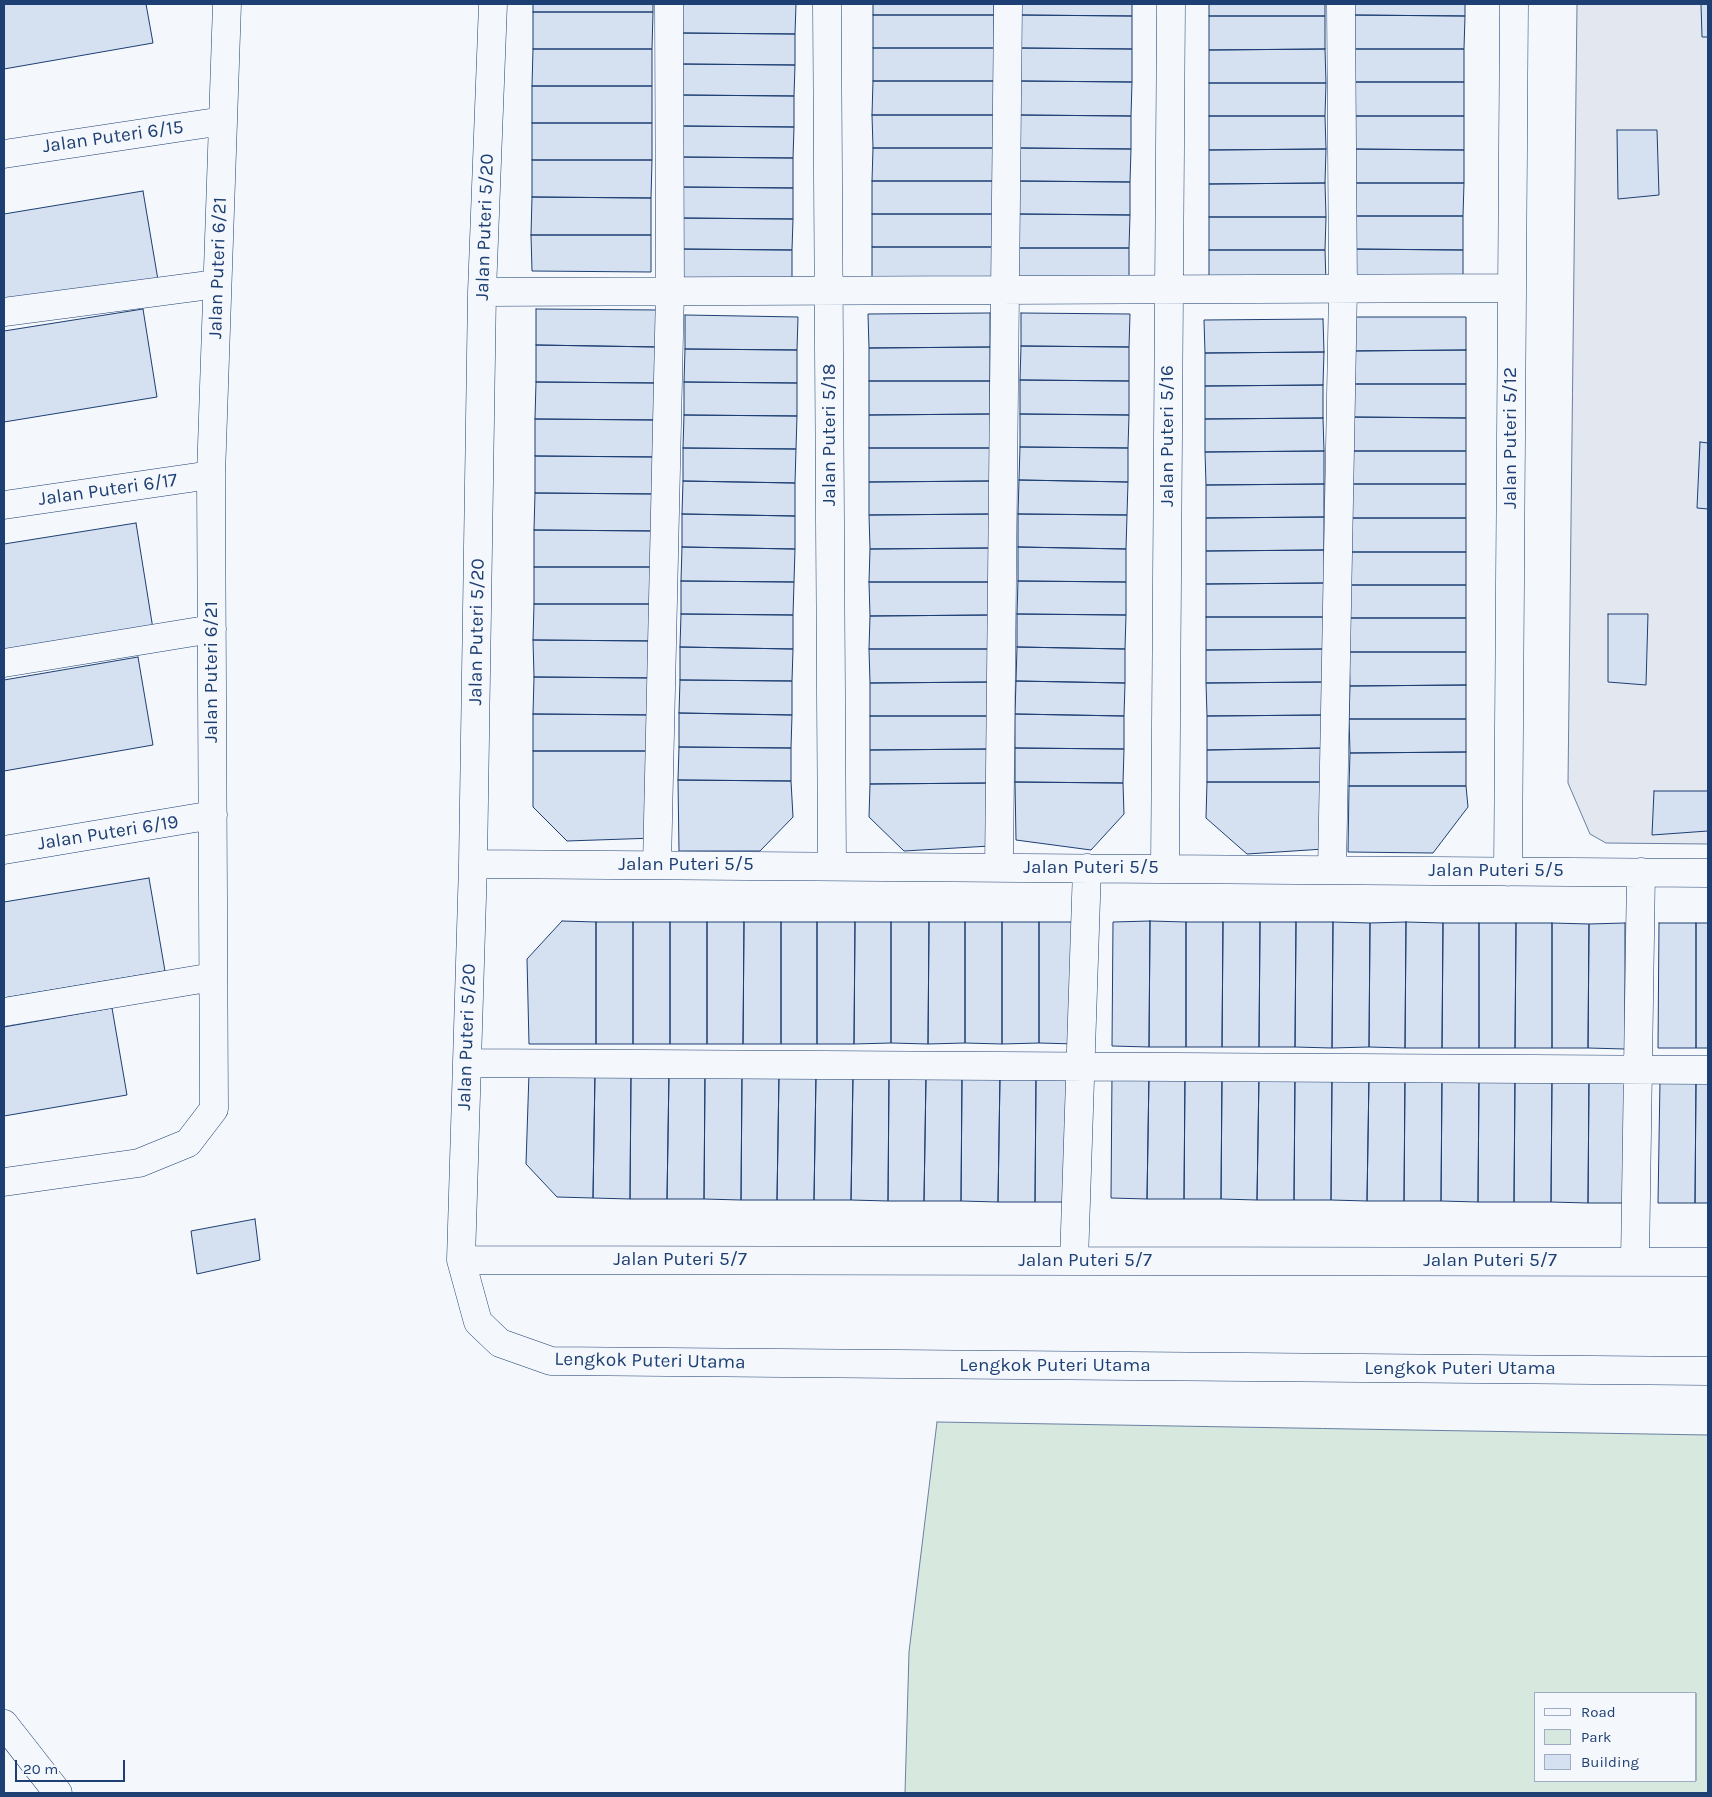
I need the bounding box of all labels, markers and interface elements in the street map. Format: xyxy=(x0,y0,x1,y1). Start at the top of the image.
street label: Jalan Puteri 6/15 xyxy=(41,116,185,158)
street label: Jalan Puteri 5/20 xyxy=(471,153,499,301)
street label: Jalan Puteri 6/21 xyxy=(204,197,232,339)
street label: Jalan Puteri 5/18 xyxy=(819,364,841,506)
street label: Jalan Puteri 5/16 xyxy=(1157,365,1179,507)
street label: Jalan Puteri 5/12 xyxy=(1500,367,1522,509)
street label: Jalan Puteri 6/17 xyxy=(37,469,179,511)
street label: Jalan Puteri 5/20 xyxy=(464,558,490,706)
street label: Jalan Puteri 6/21 xyxy=(201,601,223,743)
street label: Jalan Puteri 6/19 xyxy=(36,811,180,855)
street label: Jalan Puteri 5/5 xyxy=(618,854,754,876)
street label: Jalan Puteri 5/5 xyxy=(1023,857,1159,879)
street label: Jalan Puteri 5/5 xyxy=(1428,860,1564,882)
street label: Jalan Puteri 5/20 xyxy=(453,963,481,1111)
street label: Jalan Puteri 5/7 xyxy=(613,1249,747,1271)
street label: Jalan Puteri 5/7 xyxy=(1018,1250,1152,1272)
street label: Jalan Puteri 5/7 xyxy=(1423,1250,1557,1272)
street label: Lengkok Puteri Utama xyxy=(554,1348,746,1374)
street label: Lengkok Puteri Utama xyxy=(959,1355,1151,1377)
street label: Lengkok Puteri Utama xyxy=(1364,1358,1556,1380)
legend xyxy=(1534,1692,1697,1782)
text: Road xyxy=(1581,1703,1616,1721)
text: Park xyxy=(1581,1728,1611,1746)
scale bar xyxy=(18,1750,128,1782)
text: Building xyxy=(1581,1753,1639,1771)
text: 20 m xyxy=(23,1760,58,1778)

